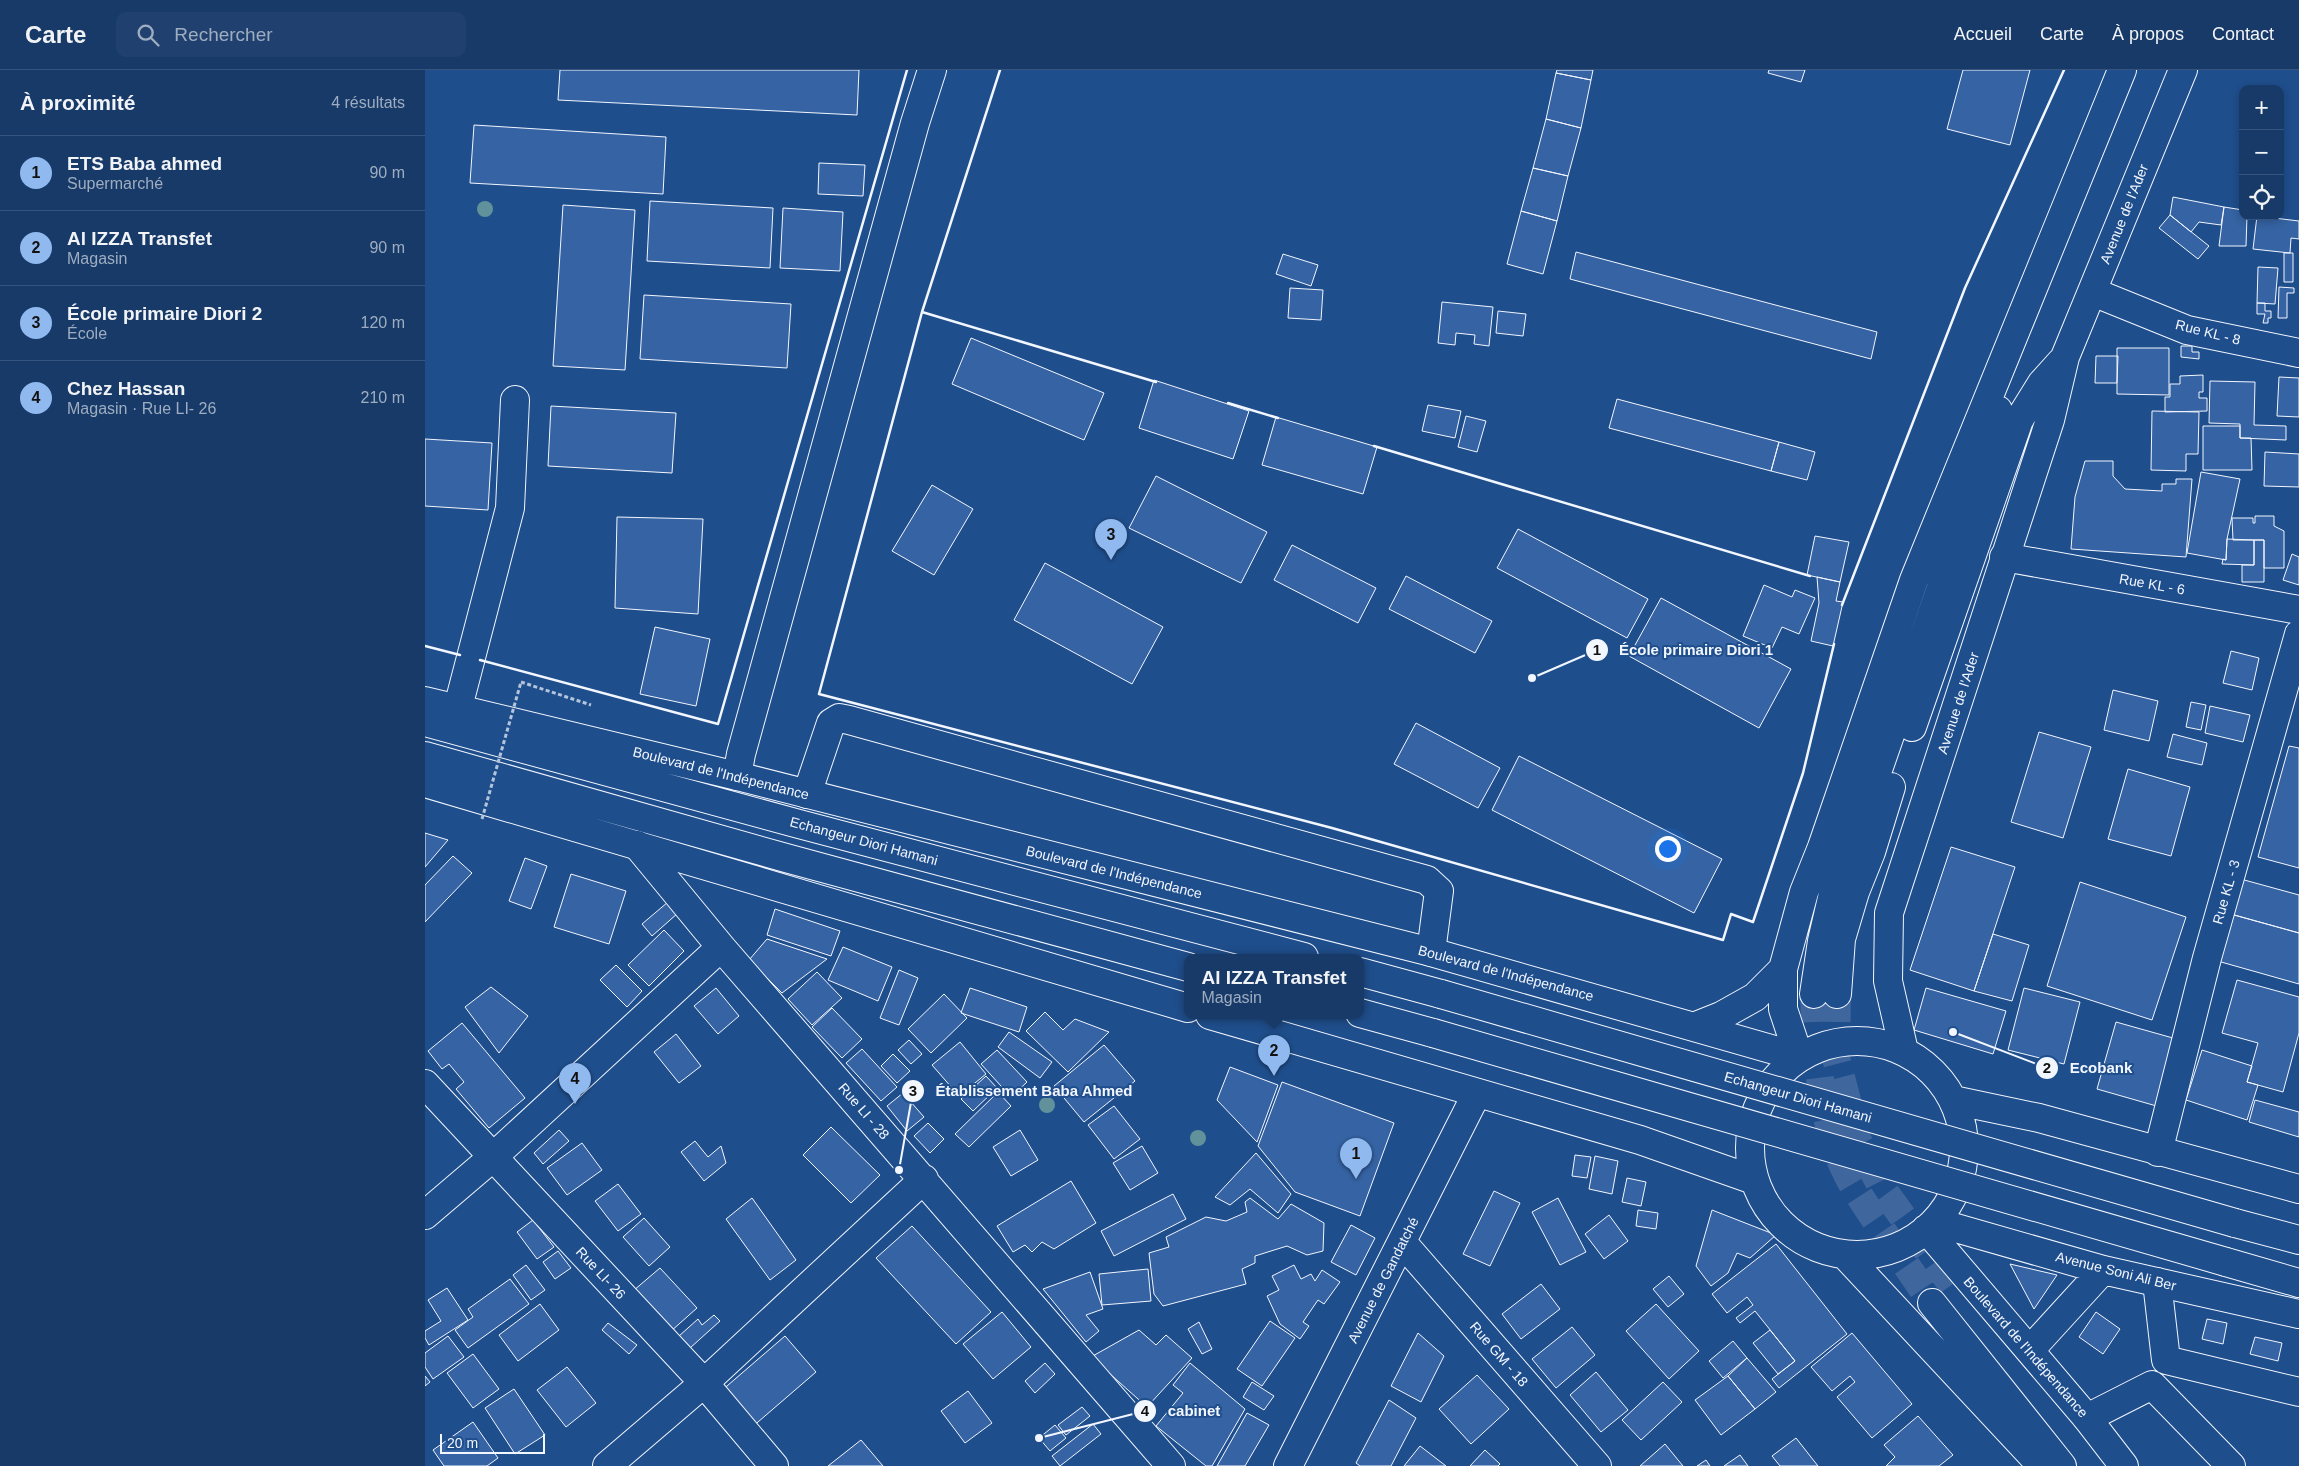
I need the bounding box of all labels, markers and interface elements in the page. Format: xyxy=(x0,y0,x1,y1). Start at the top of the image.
search box xyxy=(116,12,466,57)
text: Carte xyxy=(25,21,86,48)
icon: search xyxy=(134,21,162,49)
text: Rechercher xyxy=(174,24,273,45)
text: Accueil xyxy=(1954,24,2012,44)
text: Carte xyxy=(2040,24,2084,44)
text: À propos xyxy=(2112,24,2184,44)
text: Contact xyxy=(2212,24,2274,44)
map controls xyxy=(2239,85,2284,220)
button: + xyxy=(2239,85,2284,130)
text: À proximité xyxy=(20,91,136,114)
text: 4 résultats xyxy=(331,94,405,111)
button: − xyxy=(2239,130,2284,175)
text: ETS Baba ahmed xyxy=(67,153,222,174)
street label: Avenue de l'Ader xyxy=(2097,162,2151,266)
text: 1 xyxy=(32,164,40,181)
text: 90 m xyxy=(369,164,405,181)
text: Supermarché xyxy=(67,175,163,192)
button: locate xyxy=(2239,175,2284,220)
text: Al IZZA Transfet xyxy=(67,228,212,249)
text: 2 xyxy=(32,239,40,256)
text: 90 m xyxy=(369,239,405,256)
text: Magasin xyxy=(67,250,127,267)
text: École primaire Diori 2 xyxy=(67,303,262,324)
text: 3 xyxy=(32,314,40,331)
text: 120 m xyxy=(361,314,405,331)
street label: Rue KL - 8 xyxy=(2174,316,2242,348)
text: École xyxy=(67,325,107,342)
text: Chez Hassan xyxy=(67,378,185,399)
text: 4 xyxy=(32,389,40,406)
text: 210 m xyxy=(361,389,405,406)
text: Magasin · Rue LI- 26 xyxy=(67,400,216,417)
pin: 3 xyxy=(1095,519,1127,560)
street label: Rue KL - 6 xyxy=(2118,570,2186,598)
callout: École primaire Diori 1 xyxy=(1584,635,1784,665)
text: 1 xyxy=(1593,641,1601,658)
text: École primaire Diori 1 xyxy=(1619,641,1773,658)
street label: Avenue de l'Ader xyxy=(1934,650,1982,756)
street label: Boulevard de l'Indépendance xyxy=(631,743,811,803)
street label: Echangeur Diori Hamani xyxy=(788,814,940,868)
your location xyxy=(1655,836,1681,862)
street label: Boulevard de l'Indépendance xyxy=(1024,842,1204,902)
street label: Rue KL - 3 xyxy=(2209,858,2243,926)
street label: Boulevard de l'Indépendance xyxy=(1417,942,1596,1004)
popup xyxy=(1184,954,1364,1019)
text: Al IZZA Transfet xyxy=(1202,967,1346,988)
text: Magasin xyxy=(1202,989,1262,1006)
pin: 2 xyxy=(1258,1035,1290,1076)
callout: Ecobank xyxy=(2035,1053,2142,1083)
text: 2 xyxy=(2043,1059,2051,1076)
text: Ecobank xyxy=(2070,1059,2133,1076)
pin: 4 xyxy=(559,1063,591,1104)
street label: Echangeur Diori Hamani xyxy=(1722,1068,1874,1126)
callout: Établissement Baba Ahmed xyxy=(900,1076,1143,1106)
street label: Rue LI - 28 xyxy=(835,1080,893,1143)
text: 3 xyxy=(909,1082,917,1099)
text: Établissement Baba Ahmed xyxy=(936,1082,1133,1099)
pin: 1 xyxy=(1340,1138,1372,1179)
street label: Avenue de Gandatché xyxy=(1344,1214,1422,1346)
street label: Rue LI- 26 xyxy=(573,1244,629,1303)
street label: Avenue Soni Ali Ber xyxy=(2054,1248,2178,1294)
street label: Boulevard de l'Indépendance xyxy=(1961,1273,2092,1421)
street label: Rue GM - 18 xyxy=(1467,1319,1531,1390)
callout: cabinet xyxy=(1133,1396,1230,1426)
text: 4 xyxy=(1141,1402,1150,1419)
text: cabinet xyxy=(1168,1402,1220,1419)
scale bar xyxy=(440,1431,545,1454)
text: 20 m xyxy=(447,1435,478,1451)

